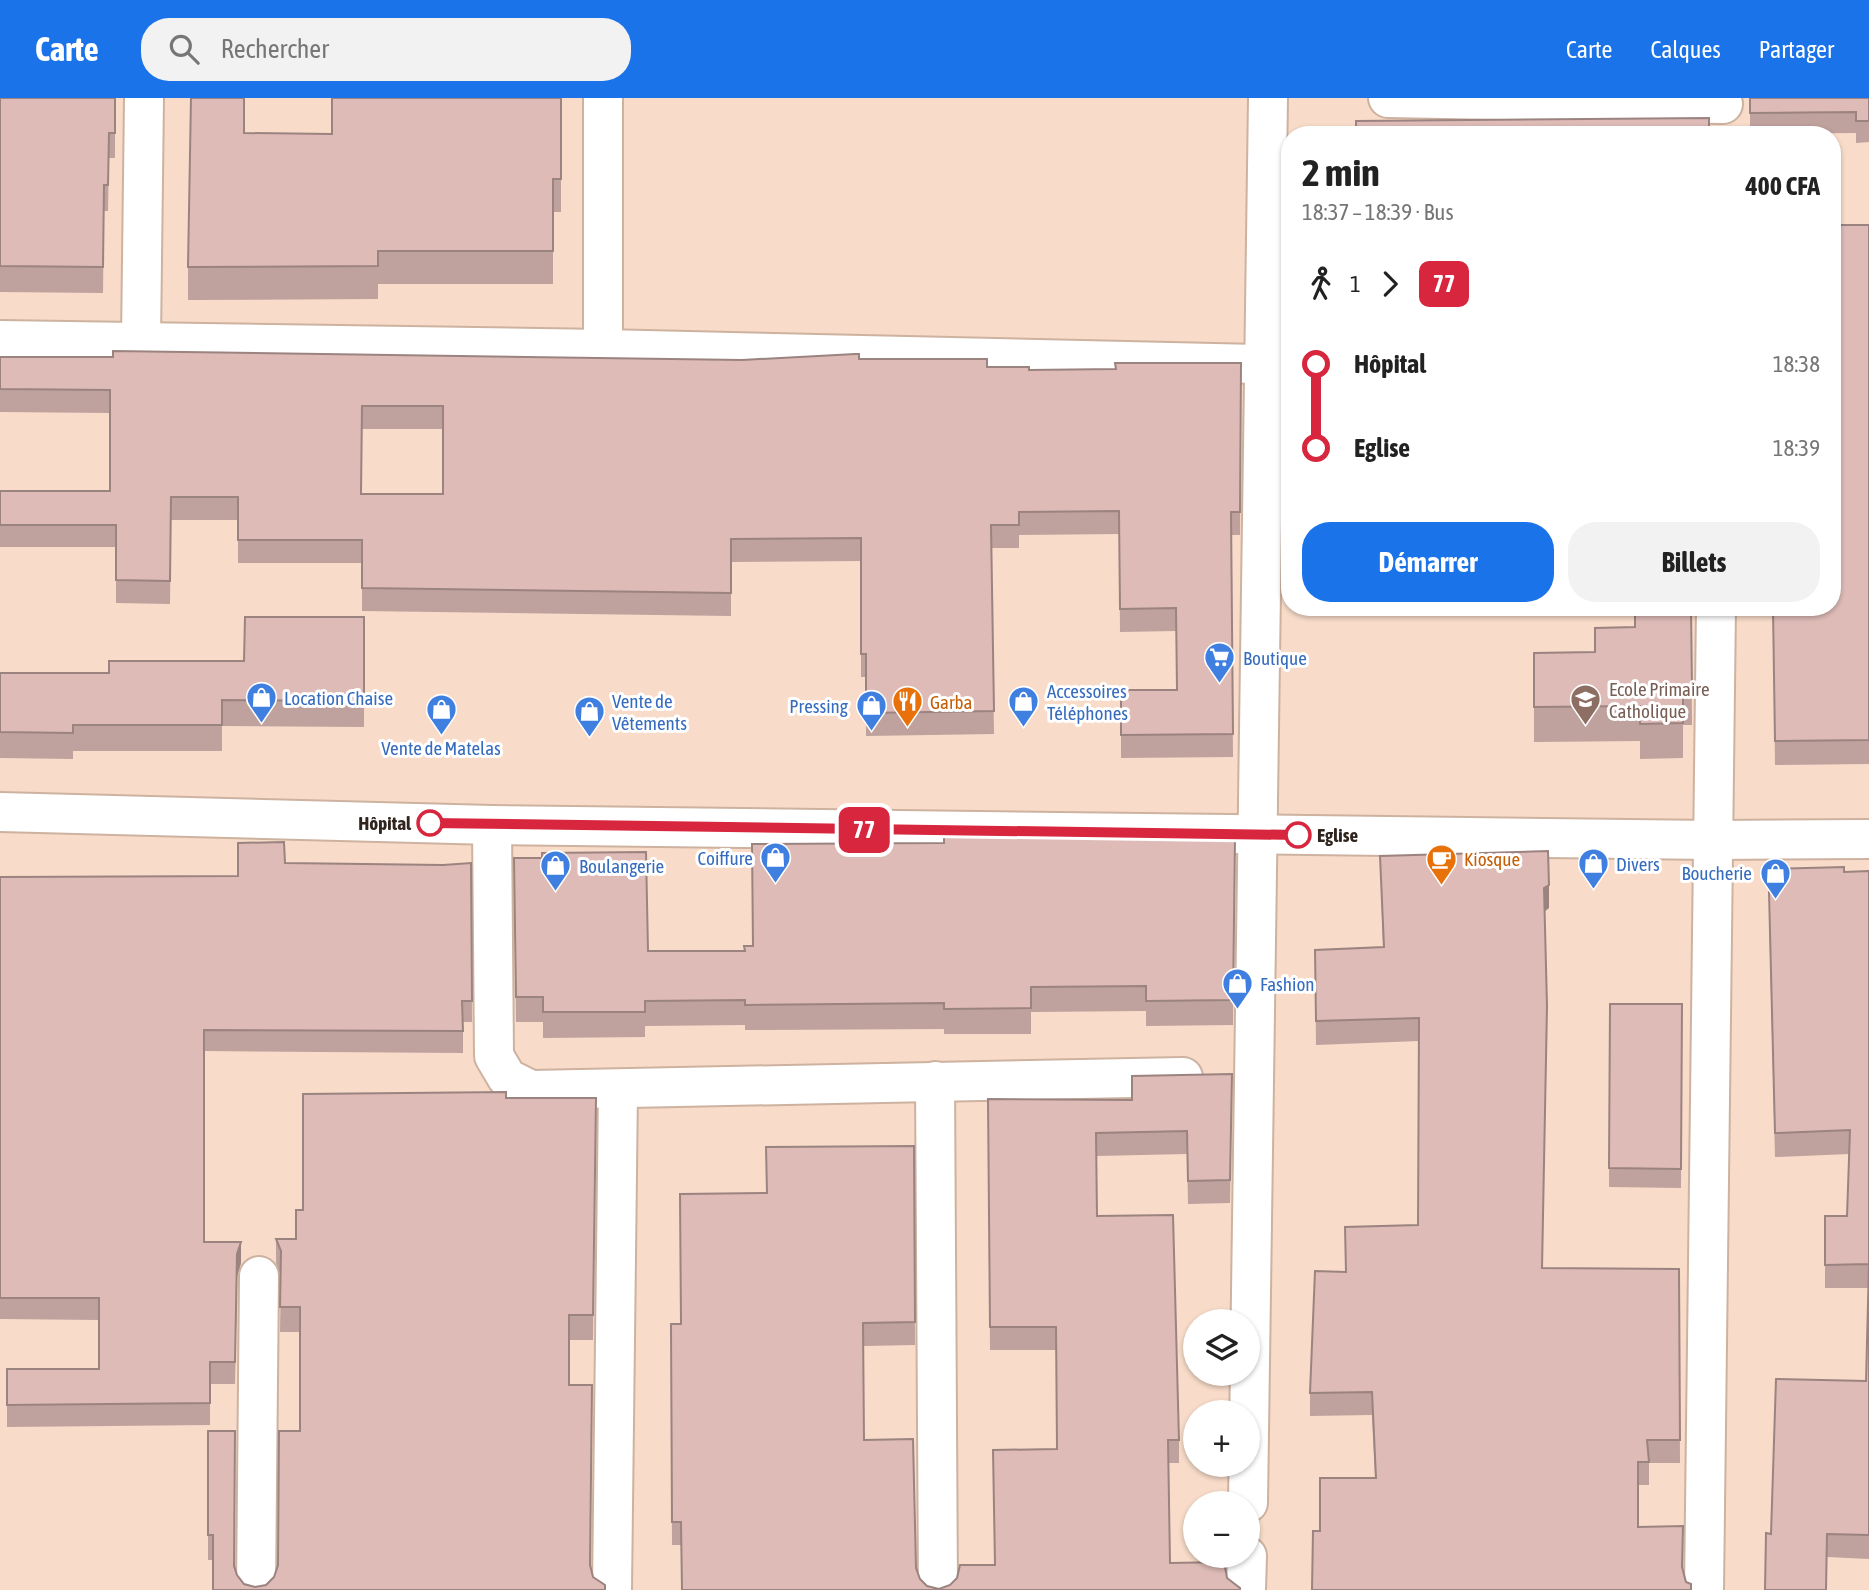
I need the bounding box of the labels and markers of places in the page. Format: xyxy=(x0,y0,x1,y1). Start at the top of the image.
supermarket icon: Boutique xyxy=(1203,641,1237,685)
place label: Boutique xyxy=(1243,647,1307,669)
place label: Ecole Primaire Catholique xyxy=(1609,678,1710,722)
place label: Accessoires Téléphones xyxy=(1047,680,1128,724)
shop icon: Location Chaise xyxy=(244,681,278,725)
school or university icon: Ecole Primaire Catholique xyxy=(1569,683,1603,727)
restaurant icon: Garba xyxy=(890,685,924,729)
shop icon: Accessoires Téléphones xyxy=(1007,685,1041,729)
place label: Location Chaise xyxy=(284,687,393,709)
shop icon: Pressing xyxy=(854,689,888,733)
place label: Vente de Vêtements xyxy=(612,690,687,734)
place label: Garba xyxy=(930,691,972,713)
shop icon: Vente de Matelas xyxy=(424,692,458,736)
shop icon: Vente de Vêtements xyxy=(572,695,606,739)
place label: Pressing xyxy=(789,695,849,717)
place label: Vente de Matelas xyxy=(381,737,501,759)
marker: Hôpital xyxy=(417,810,443,836)
place label: Hôpital xyxy=(358,812,412,834)
marker: Eglise xyxy=(1285,822,1311,848)
place label: Eglise xyxy=(1317,824,1358,846)
shop icon: Coiffure xyxy=(759,841,793,885)
cafe icon: Kiosque xyxy=(1424,842,1458,886)
place label: Coiffure xyxy=(697,847,753,869)
shop icon: Divers xyxy=(1576,847,1610,891)
place label: Kiosque xyxy=(1464,848,1520,870)
shop icon: Boulangerie xyxy=(539,849,573,893)
place label: Divers xyxy=(1616,853,1660,875)
place label: Boulangerie xyxy=(579,855,664,877)
shop icon: Boucherie xyxy=(1758,856,1792,900)
place label: Boucherie xyxy=(1681,862,1752,884)
shop icon: Fashion xyxy=(1220,967,1254,1011)
place label: Fashion xyxy=(1260,973,1315,995)

